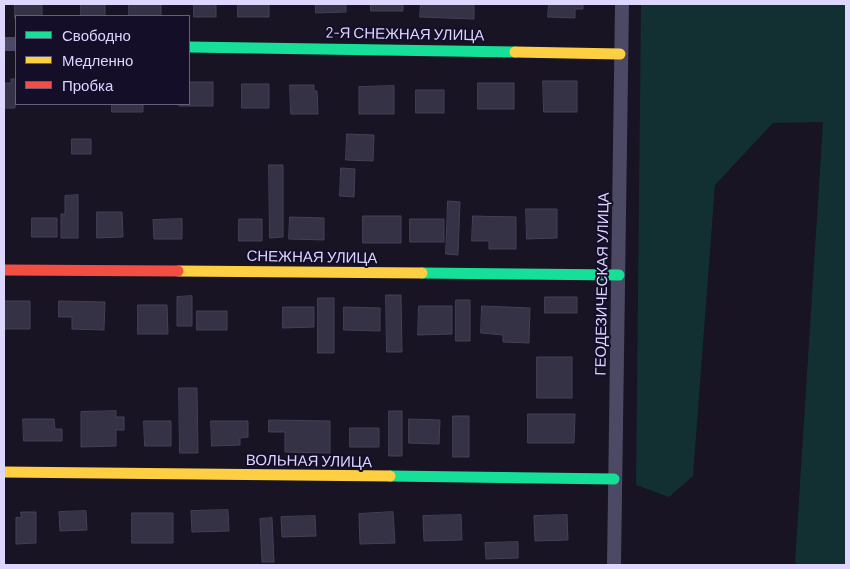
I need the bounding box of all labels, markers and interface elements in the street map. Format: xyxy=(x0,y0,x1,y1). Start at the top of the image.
legend xyxy=(15,15,190,105)
street label: 2-Я СНЕЖНАЯ УЛИЦА xyxy=(325,24,485,44)
text: Свободно xyxy=(62,26,131,44)
text: Медленно xyxy=(62,51,133,69)
text: Пробка xyxy=(62,76,113,94)
street label: ГЕОДЕЗИЧЕСКАЯ УЛИЦА xyxy=(591,192,613,376)
street label: СНЕЖНАЯ УЛИЦА xyxy=(246,247,378,267)
street label: ВОЛЬНАЯ УЛИЦА xyxy=(246,451,372,471)

